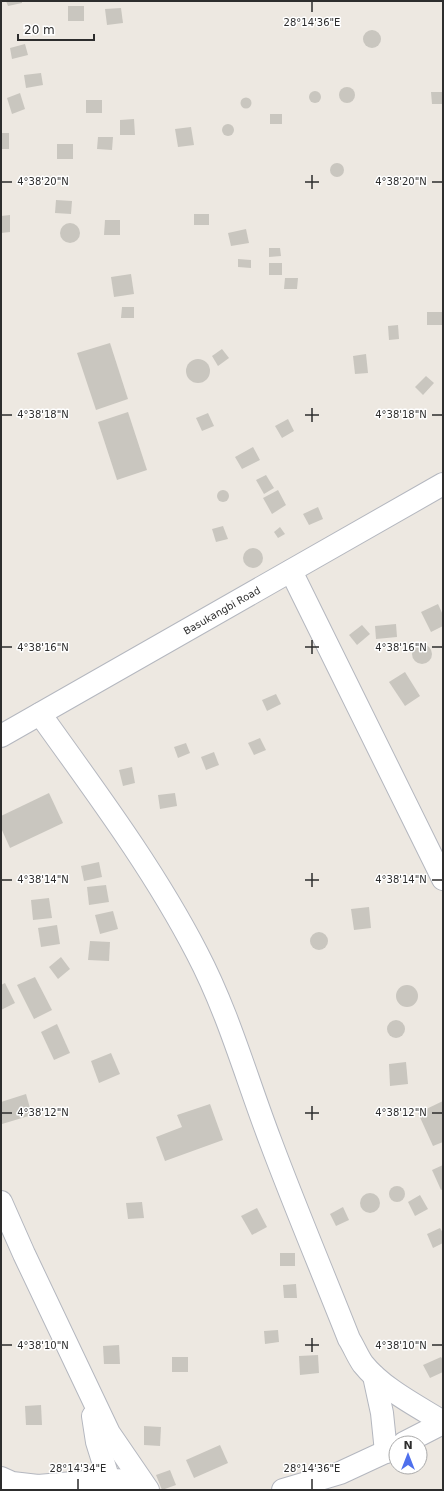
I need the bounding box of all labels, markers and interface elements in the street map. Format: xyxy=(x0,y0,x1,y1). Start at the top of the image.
scale bar xyxy=(18,16,94,42)
text: 28°14'36"E xyxy=(284,17,340,28)
text: 20 m xyxy=(24,23,55,37)
text: 4°38'20"N xyxy=(17,176,69,187)
text: 4°38'20"N xyxy=(375,176,427,187)
text: 4°38'18"N xyxy=(17,409,69,420)
text: 4°38'18"N xyxy=(375,409,427,420)
street label: Basukangbi Road xyxy=(182,584,262,637)
text: 4°38'16"N xyxy=(17,642,69,653)
text: 4°38'16"N xyxy=(375,642,427,653)
text: 4°38'14"N xyxy=(17,874,69,885)
text: 4°38'14"N xyxy=(375,874,427,885)
text: 4°38'12"N xyxy=(17,1107,69,1118)
text: 4°38'12"N xyxy=(375,1107,427,1118)
text: 4°38'10"N xyxy=(17,1340,69,1351)
text: 4°38'10"N xyxy=(375,1340,427,1351)
north arrow xyxy=(388,1435,428,1475)
text: N xyxy=(403,1439,413,1452)
text: 28°14'34"E xyxy=(50,1463,106,1474)
text: 28°14'36"E xyxy=(284,1463,340,1474)

